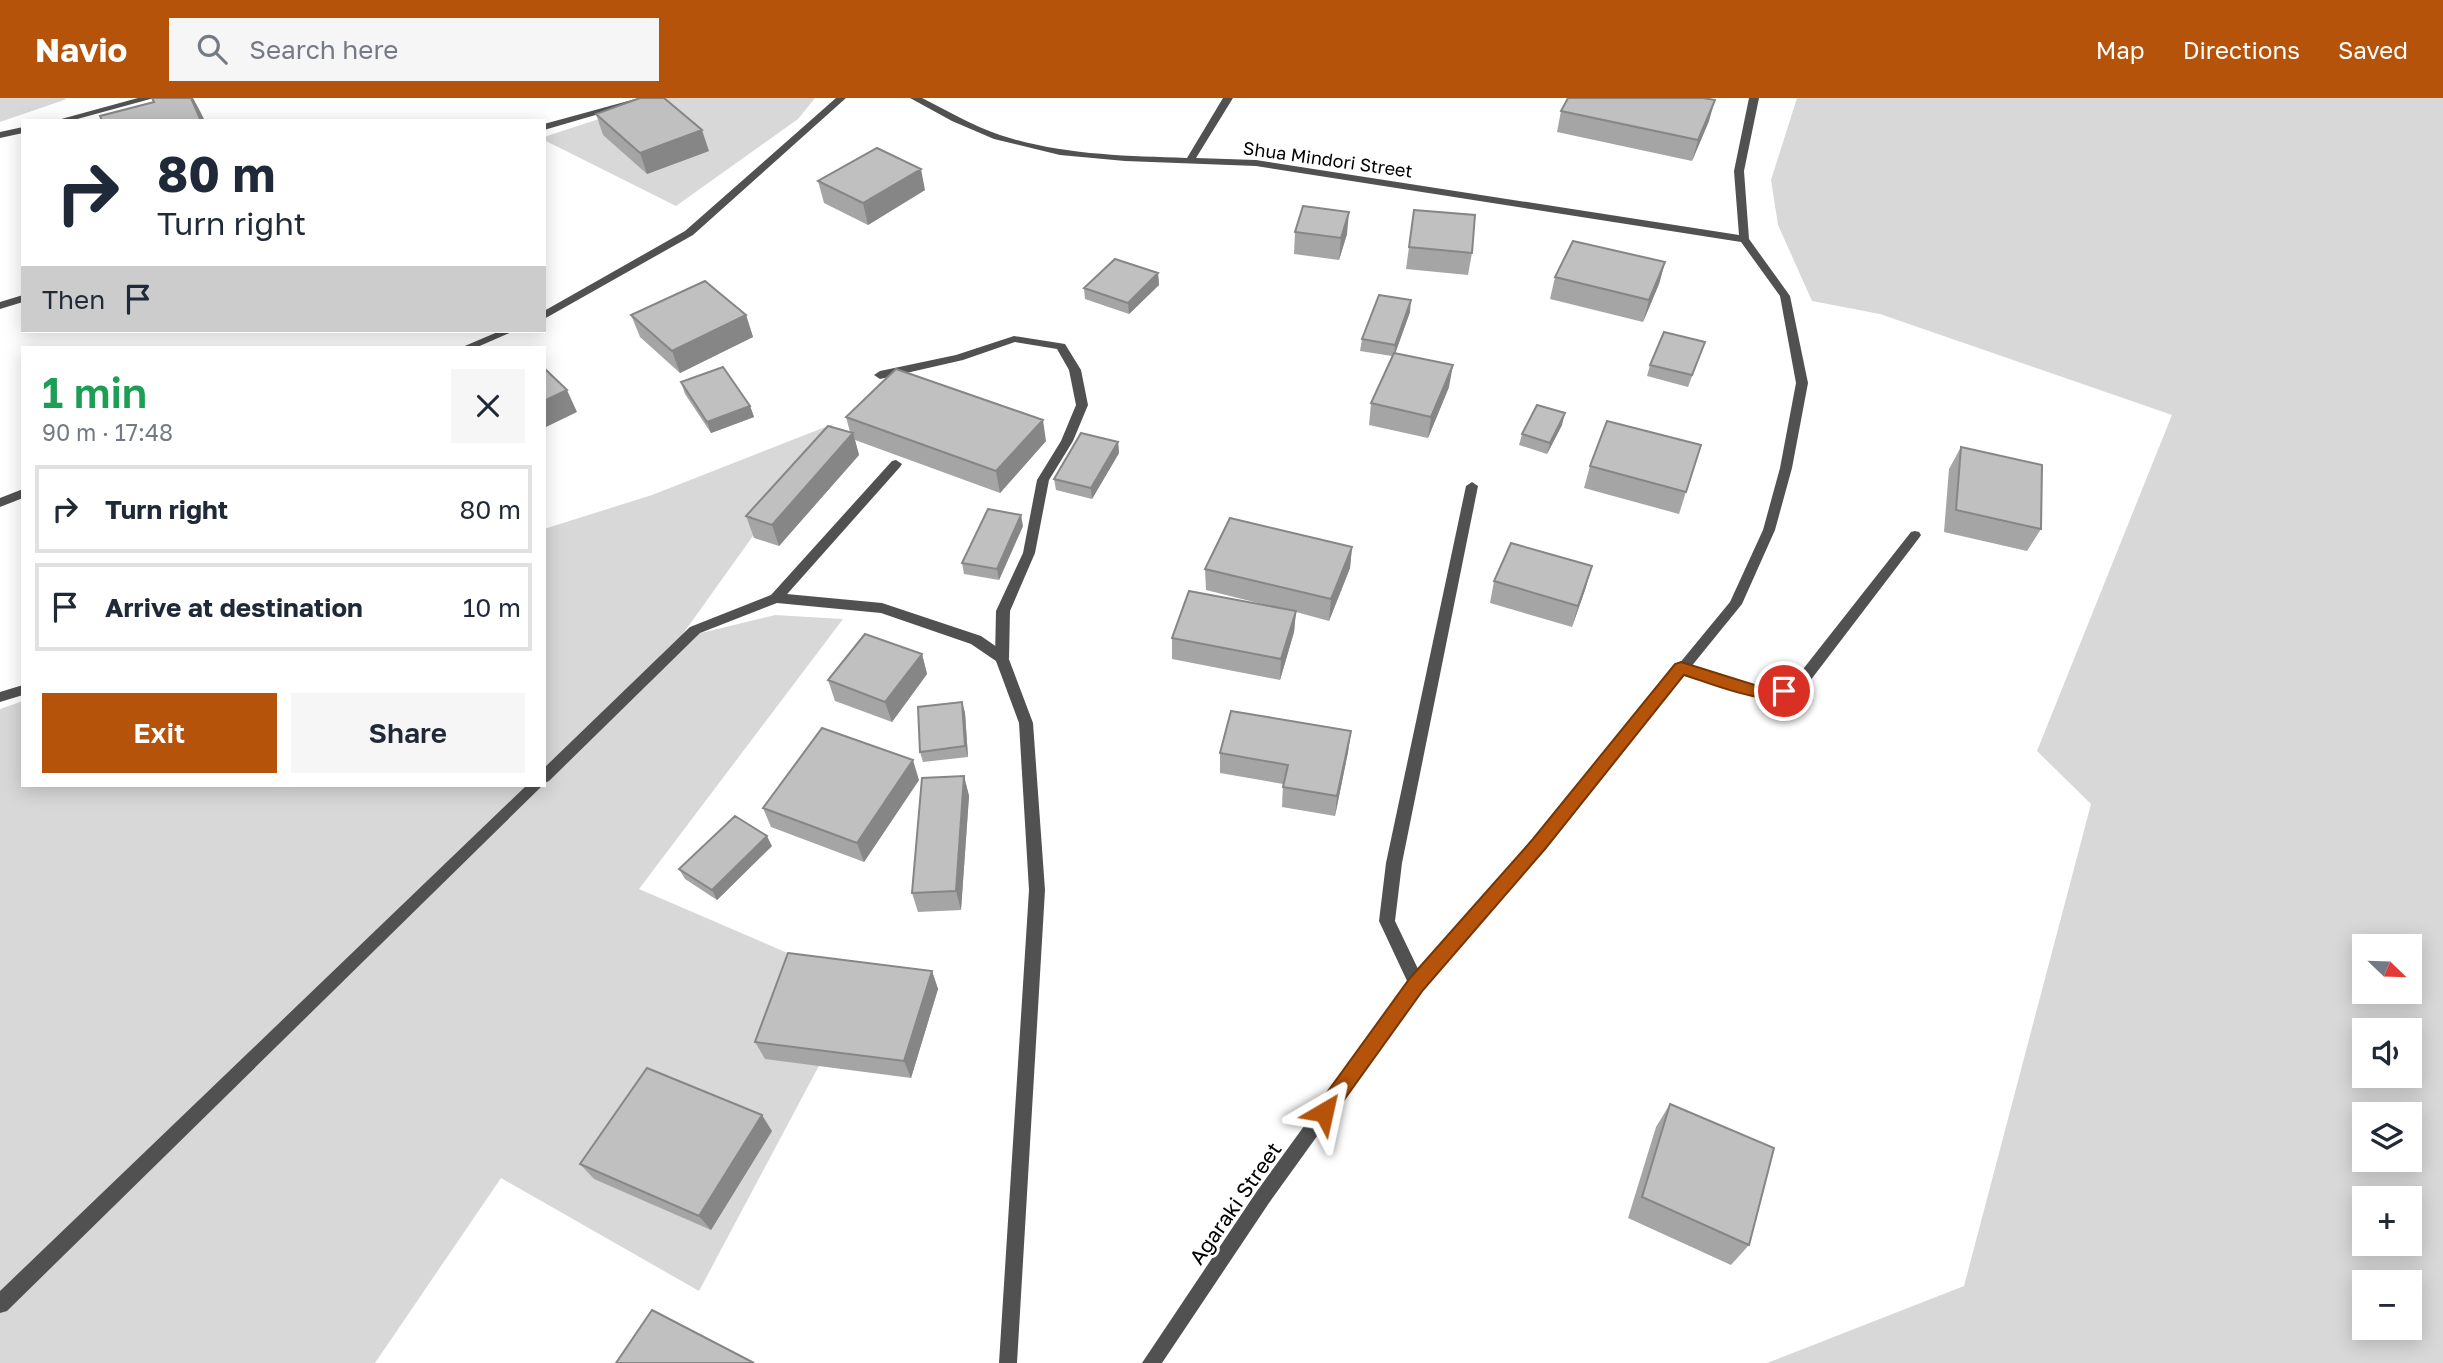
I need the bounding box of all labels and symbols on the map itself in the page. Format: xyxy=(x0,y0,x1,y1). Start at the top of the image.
street label: Shua Mindori Street xyxy=(1242,136,1414,182)
pin xyxy=(1754,661,1814,721)
north arrow xyxy=(2352,934,2422,1004)
position arrow xyxy=(1287,1075,1361,1149)
street label: Agaraki Street xyxy=(1183,1137,1287,1269)

